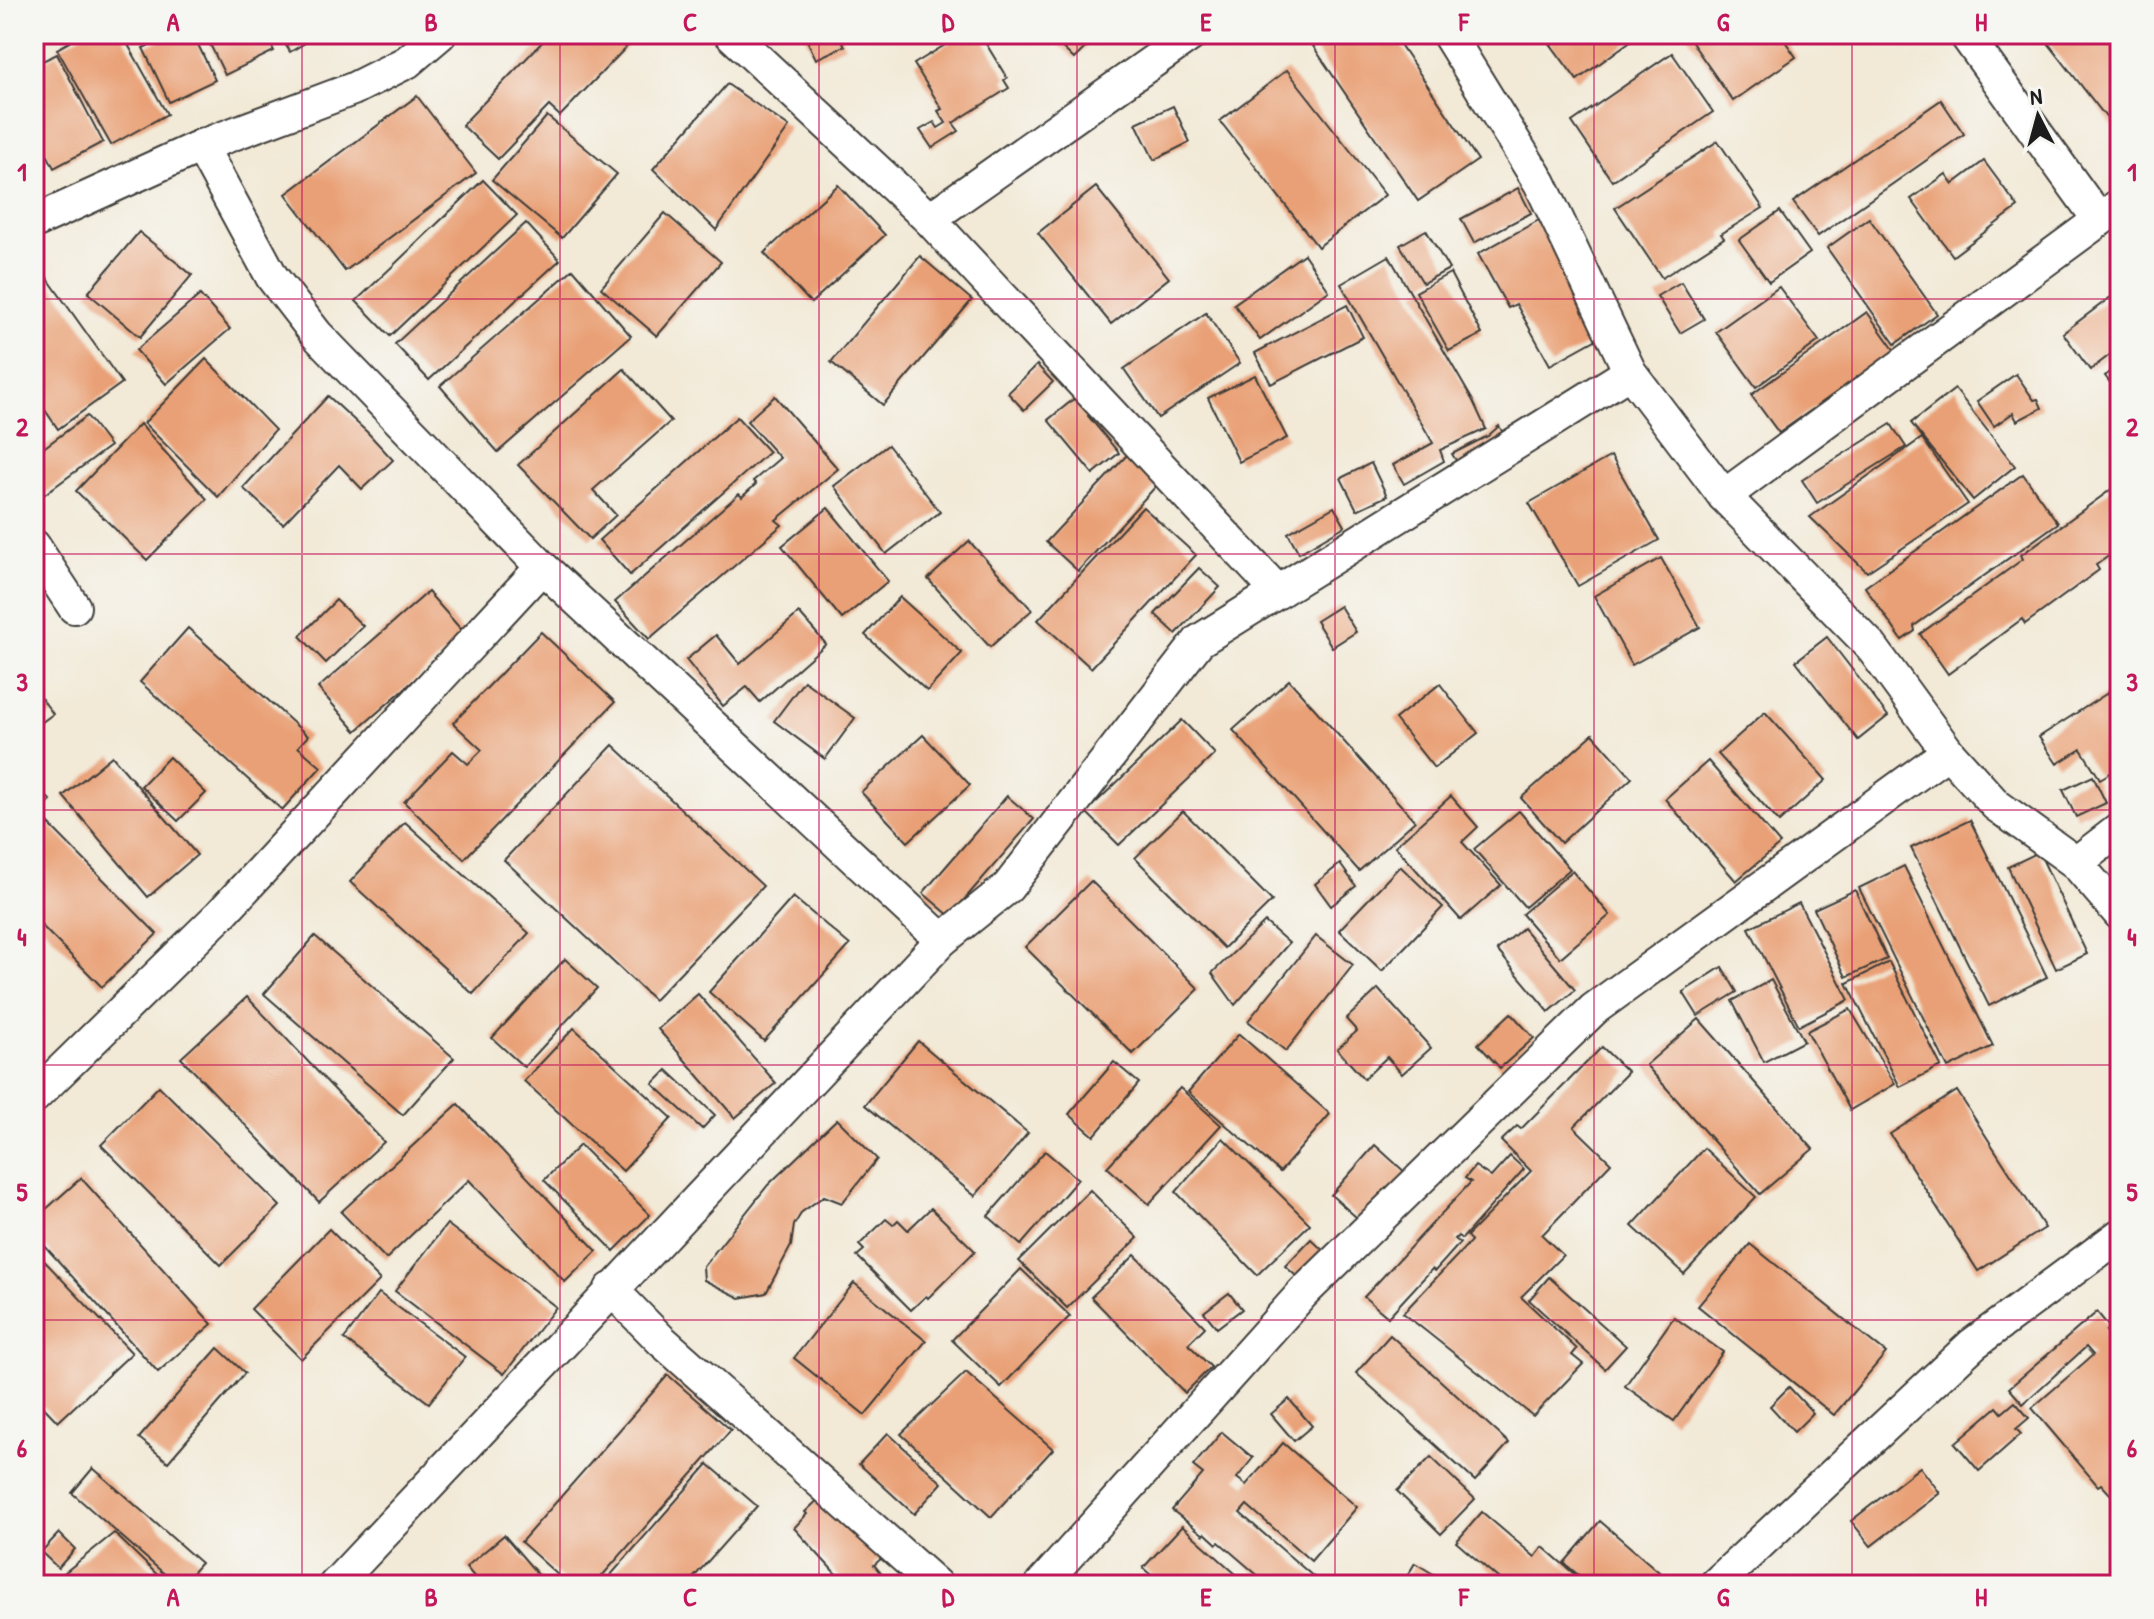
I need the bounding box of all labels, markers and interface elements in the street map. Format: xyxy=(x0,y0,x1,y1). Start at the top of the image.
text: A xyxy=(167,4,180,39)
text: B xyxy=(424,4,438,39)
text: C xyxy=(683,4,697,39)
text: D xyxy=(942,4,955,39)
text: E xyxy=(1200,4,1212,39)
text: F xyxy=(1458,4,1470,39)
text: G xyxy=(1717,4,1730,39)
text: H xyxy=(1975,4,1987,39)
north arrow xyxy=(1998,76,2078,156)
text: N xyxy=(2029,81,2044,112)
text: 1 xyxy=(17,154,27,189)
text: 1 xyxy=(2127,154,2137,189)
text: 2 xyxy=(16,409,29,444)
text: 2 xyxy=(2126,409,2139,444)
text: 3 xyxy=(16,664,28,699)
text: 3 xyxy=(2126,664,2138,699)
text: 4 xyxy=(17,919,27,954)
text: 4 xyxy=(2127,919,2137,954)
text: 5 xyxy=(17,1174,28,1209)
text: 5 xyxy=(2127,1174,2138,1209)
text: 6 xyxy=(17,1430,28,1465)
text: 6 xyxy=(2127,1430,2138,1465)
text: A xyxy=(167,1579,180,1614)
text: B xyxy=(424,1579,438,1614)
text: C xyxy=(683,1579,697,1614)
text: D xyxy=(942,1579,955,1614)
text: E xyxy=(1200,1579,1212,1614)
text: F xyxy=(1458,1579,1470,1614)
text: G xyxy=(1717,1579,1730,1614)
text: H xyxy=(1975,1579,1987,1614)

